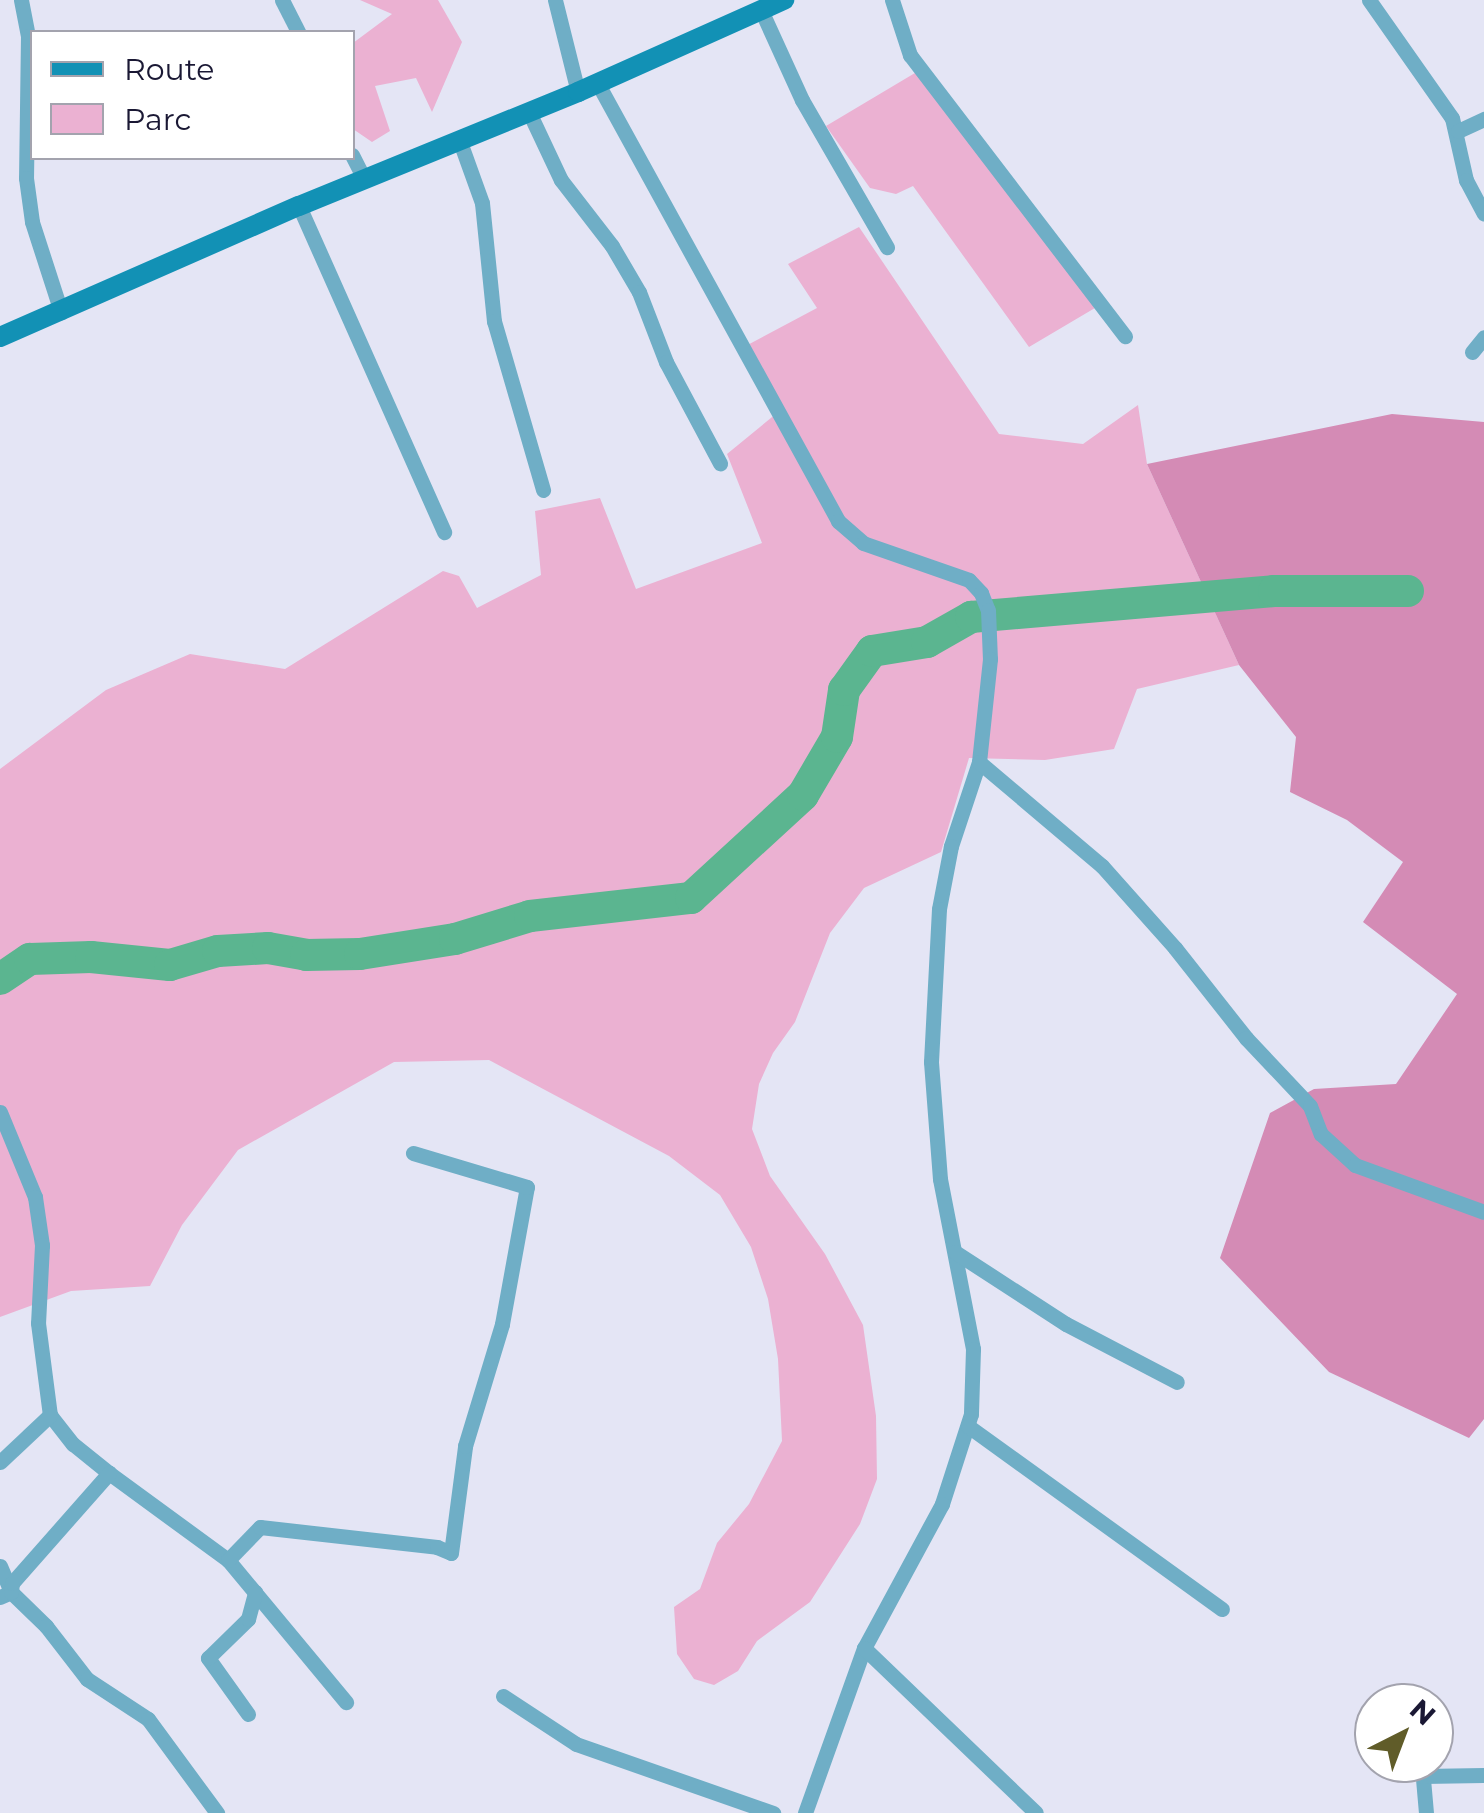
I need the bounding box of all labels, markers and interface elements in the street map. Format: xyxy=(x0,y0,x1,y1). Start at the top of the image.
legend xyxy=(30,30,355,160)
text: Route xyxy=(124,51,214,88)
text: Parc xyxy=(124,101,191,138)
north arrow xyxy=(1354,1683,1454,1783)
text: N xyxy=(1403,1692,1443,1732)

